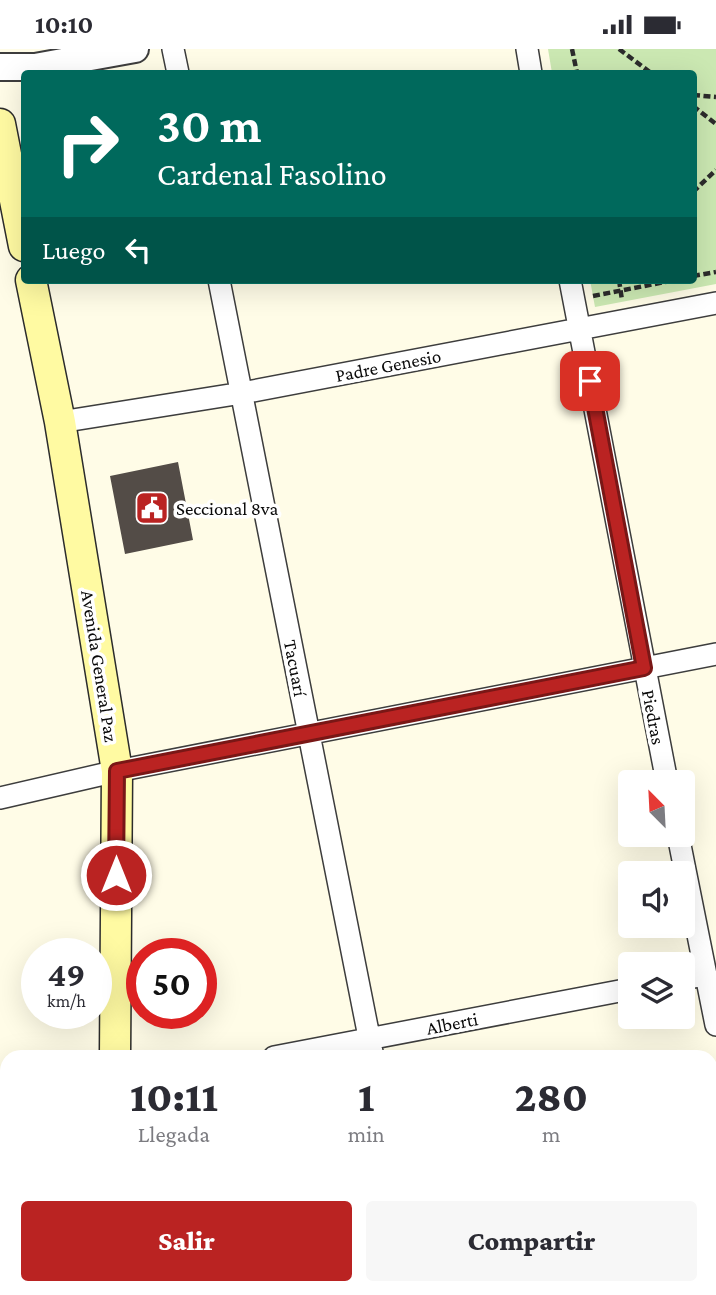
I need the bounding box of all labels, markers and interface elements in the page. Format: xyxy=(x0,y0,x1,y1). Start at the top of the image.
text: 10:10 xyxy=(35,10,93,39)
icon: right xyxy=(42,98,133,189)
text: 30 m xyxy=(157,98,262,153)
text: Cardenal Fasolino xyxy=(157,156,387,192)
icon: left xyxy=(119,231,157,269)
text: Luego xyxy=(42,236,105,265)
street label: Padre Genesio xyxy=(334,345,443,386)
pin xyxy=(560,351,620,411)
icon: arrive xyxy=(571,362,609,400)
public building icon: Seccional 8va xyxy=(133,489,171,527)
place label: Seccional 8va xyxy=(176,498,278,519)
street label: Avenida General Paz xyxy=(77,589,122,744)
street label: Tacuarí xyxy=(280,638,311,699)
street label: Piedras xyxy=(638,688,669,746)
north arrow xyxy=(618,770,695,847)
map controls xyxy=(618,770,695,1029)
position arrow xyxy=(79,838,153,912)
button: sound xyxy=(618,861,695,938)
speed limit sign: 50 xyxy=(126,938,217,1029)
button: layers xyxy=(618,952,695,1029)
text: 49 xyxy=(48,955,85,994)
text: km/h xyxy=(47,991,86,1011)
street label: Alberti xyxy=(425,1008,480,1039)
text: 10:11 xyxy=(130,1073,218,1120)
text: 1 xyxy=(358,1073,374,1120)
text: 280 xyxy=(515,1073,588,1120)
text: Llegada xyxy=(138,1121,210,1147)
text: min xyxy=(348,1121,385,1147)
text: m xyxy=(542,1121,561,1147)
button: Salir xyxy=(21,1201,352,1281)
button: Compartir xyxy=(366,1201,697,1281)

